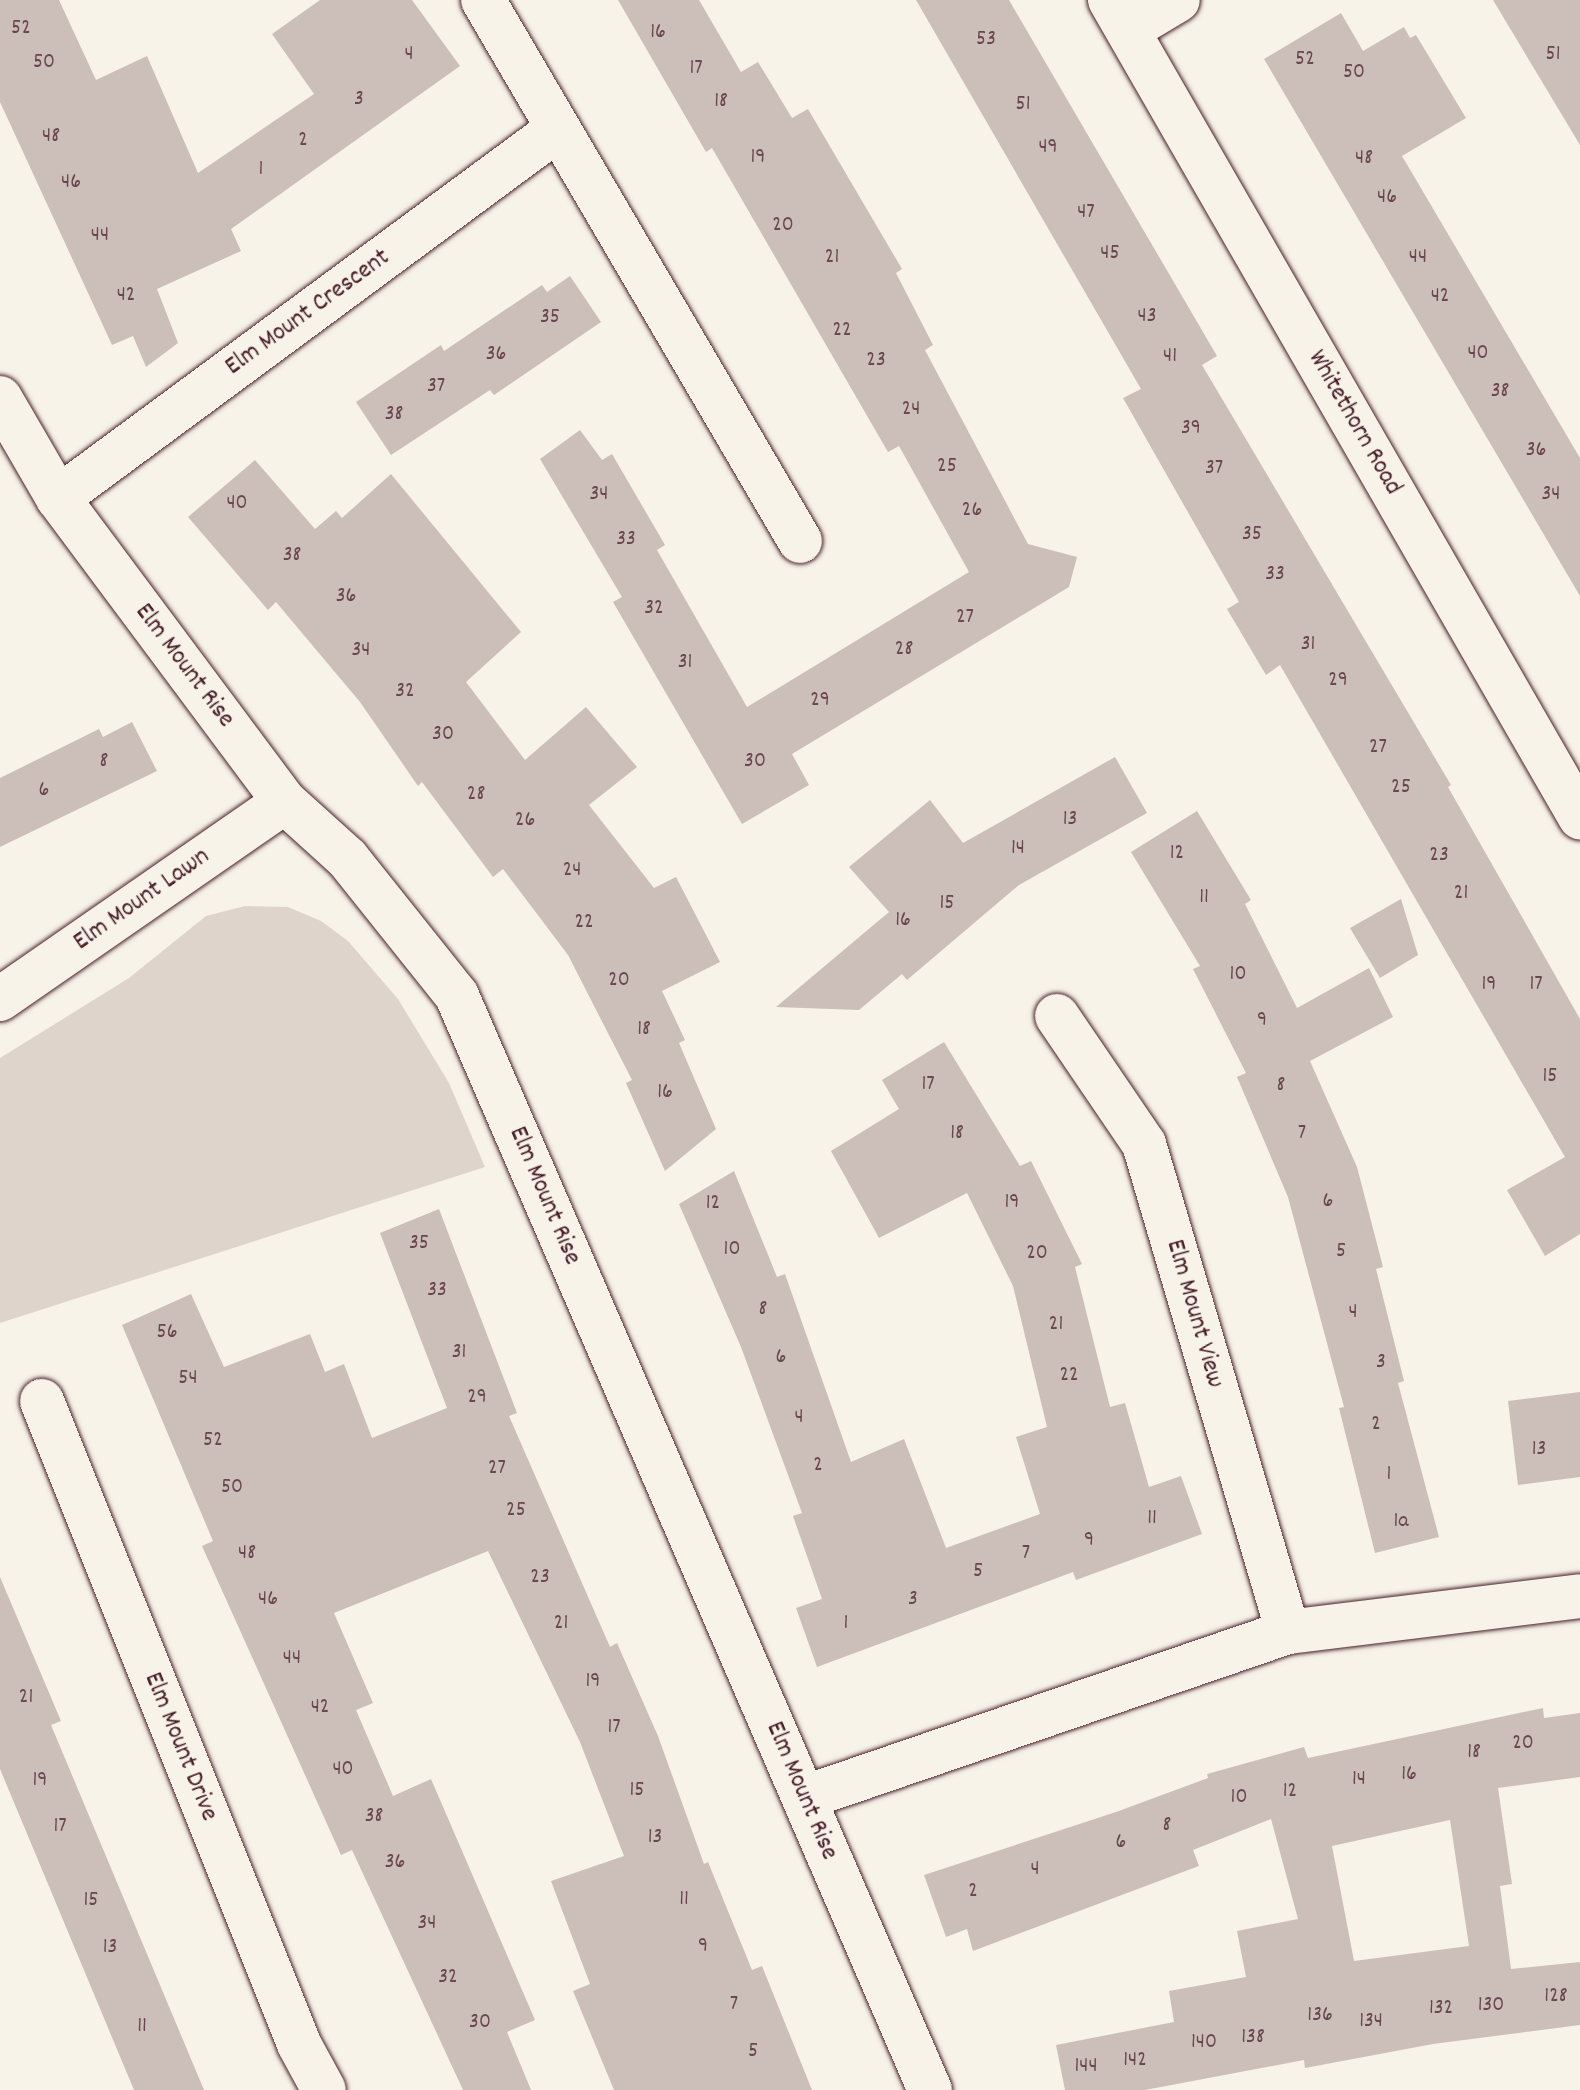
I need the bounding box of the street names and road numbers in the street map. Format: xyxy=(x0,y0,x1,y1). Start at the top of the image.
street label: Elm Mount Crescent xyxy=(220,243,396,383)
street label: Whitethorn Road xyxy=(1300,345,1408,501)
street label: Elm Mount Rise xyxy=(127,598,241,734)
street label: Elm Mount Lawn xyxy=(68,842,216,958)
street label: Elm Mount Rise xyxy=(501,1122,587,1270)
street label: Elm Mount View xyxy=(1158,1236,1230,1392)
street label: Elm Mount Drive xyxy=(136,1668,224,1826)
street label: Elm Mount Rise xyxy=(758,1717,844,1865)

